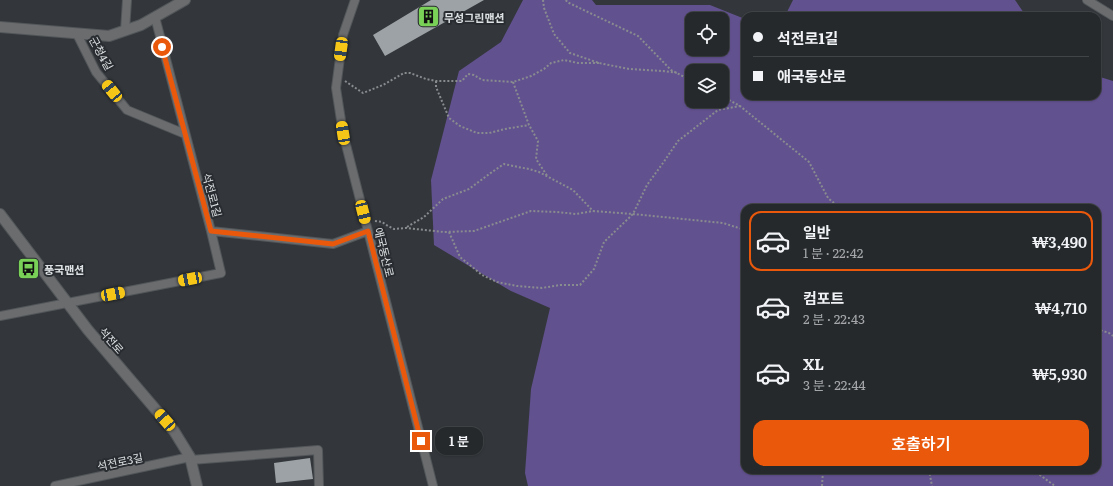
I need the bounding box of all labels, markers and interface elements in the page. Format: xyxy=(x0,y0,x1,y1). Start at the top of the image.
building icon: 무성그린맨션 xyxy=(415,4,441,30)
place label: 무성그린맨션 xyxy=(444,9,505,25)
map controls xyxy=(685,12,729,108)
button: locate xyxy=(685,12,729,56)
text: 석전로1길 xyxy=(777,26,838,49)
street label: 군청4길 xyxy=(86,33,118,73)
car xyxy=(333,36,349,62)
route start xyxy=(153,38,171,56)
button: layers xyxy=(685,64,729,108)
text: 애국동산로 xyxy=(777,64,846,87)
car xyxy=(100,78,124,104)
car xyxy=(335,120,351,146)
street label: 석전로1길 xyxy=(199,171,227,219)
car xyxy=(354,199,372,225)
text: 일반 xyxy=(803,220,831,243)
icon: car xyxy=(755,223,791,259)
street label: 애국동산로 xyxy=(371,226,399,278)
text: ₩3,490 xyxy=(1032,230,1087,253)
text: 1 분 · 22:42 xyxy=(803,243,863,262)
bus stop icon: 풍국맨션 xyxy=(16,256,42,282)
place label: 풍국맨션 xyxy=(44,261,84,277)
car xyxy=(177,271,203,287)
car xyxy=(100,286,126,302)
text: 컴포트 xyxy=(803,286,844,309)
icon: car xyxy=(755,289,791,325)
text: ₩4,710 xyxy=(1035,296,1087,319)
text: 2 분 · 22:43 xyxy=(803,309,865,328)
street label: 석전로 xyxy=(96,323,128,357)
text: XL xyxy=(803,352,824,375)
icon: car xyxy=(755,355,791,391)
text: ₩5,930 xyxy=(1032,362,1087,385)
text: 3 분 · 22:44 xyxy=(803,375,866,394)
car xyxy=(153,407,177,433)
button: 호출하기 xyxy=(753,420,1089,466)
callout: 1 분 xyxy=(435,427,483,455)
text: 1 분 xyxy=(449,431,469,450)
route end xyxy=(412,432,430,450)
street label: 석전로3길 xyxy=(96,448,144,474)

